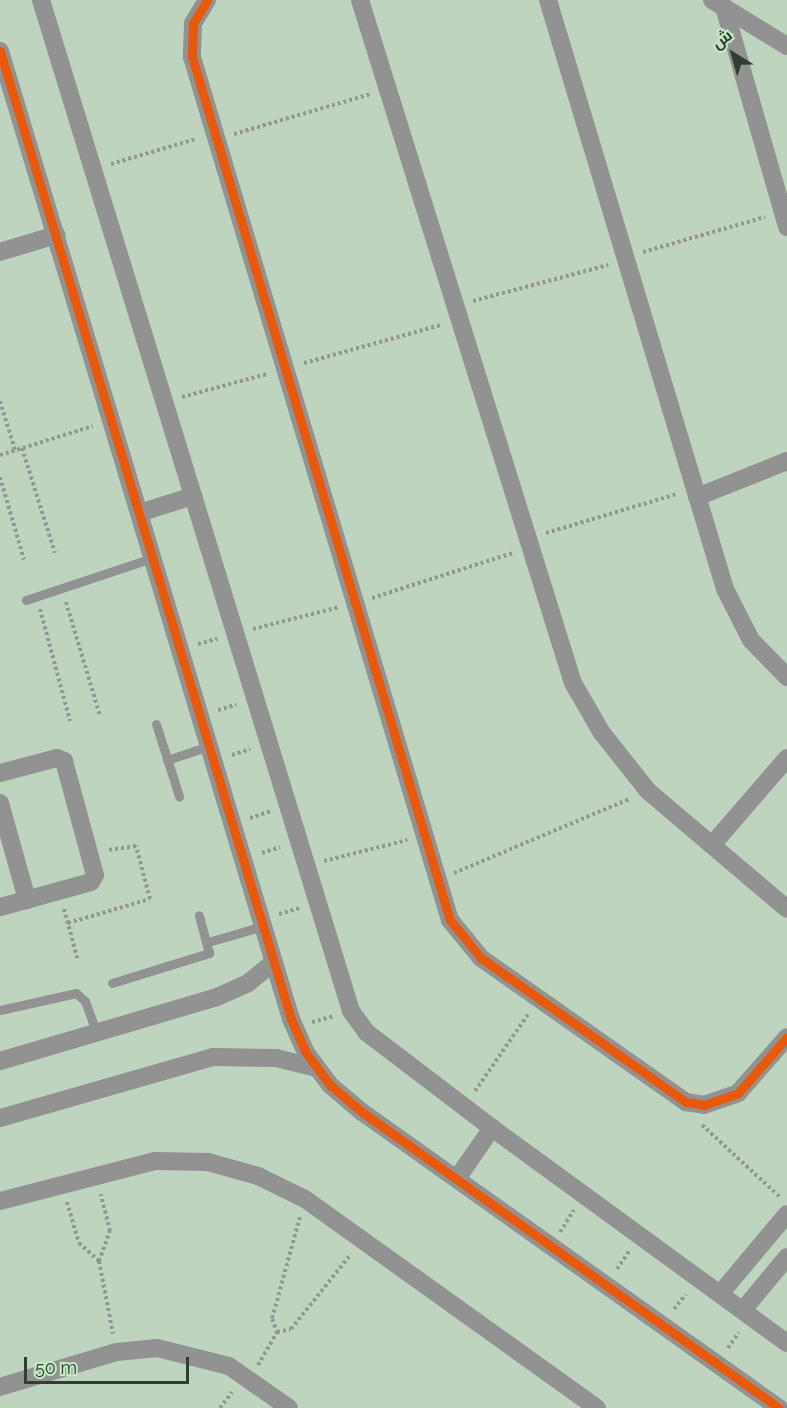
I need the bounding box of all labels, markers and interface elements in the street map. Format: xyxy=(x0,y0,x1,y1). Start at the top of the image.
north arrow xyxy=(703,24,763,84)
text: ش xyxy=(708,25,736,53)
scale bar xyxy=(27,1345,192,1383)
text: 50 m xyxy=(35,1357,77,1378)

